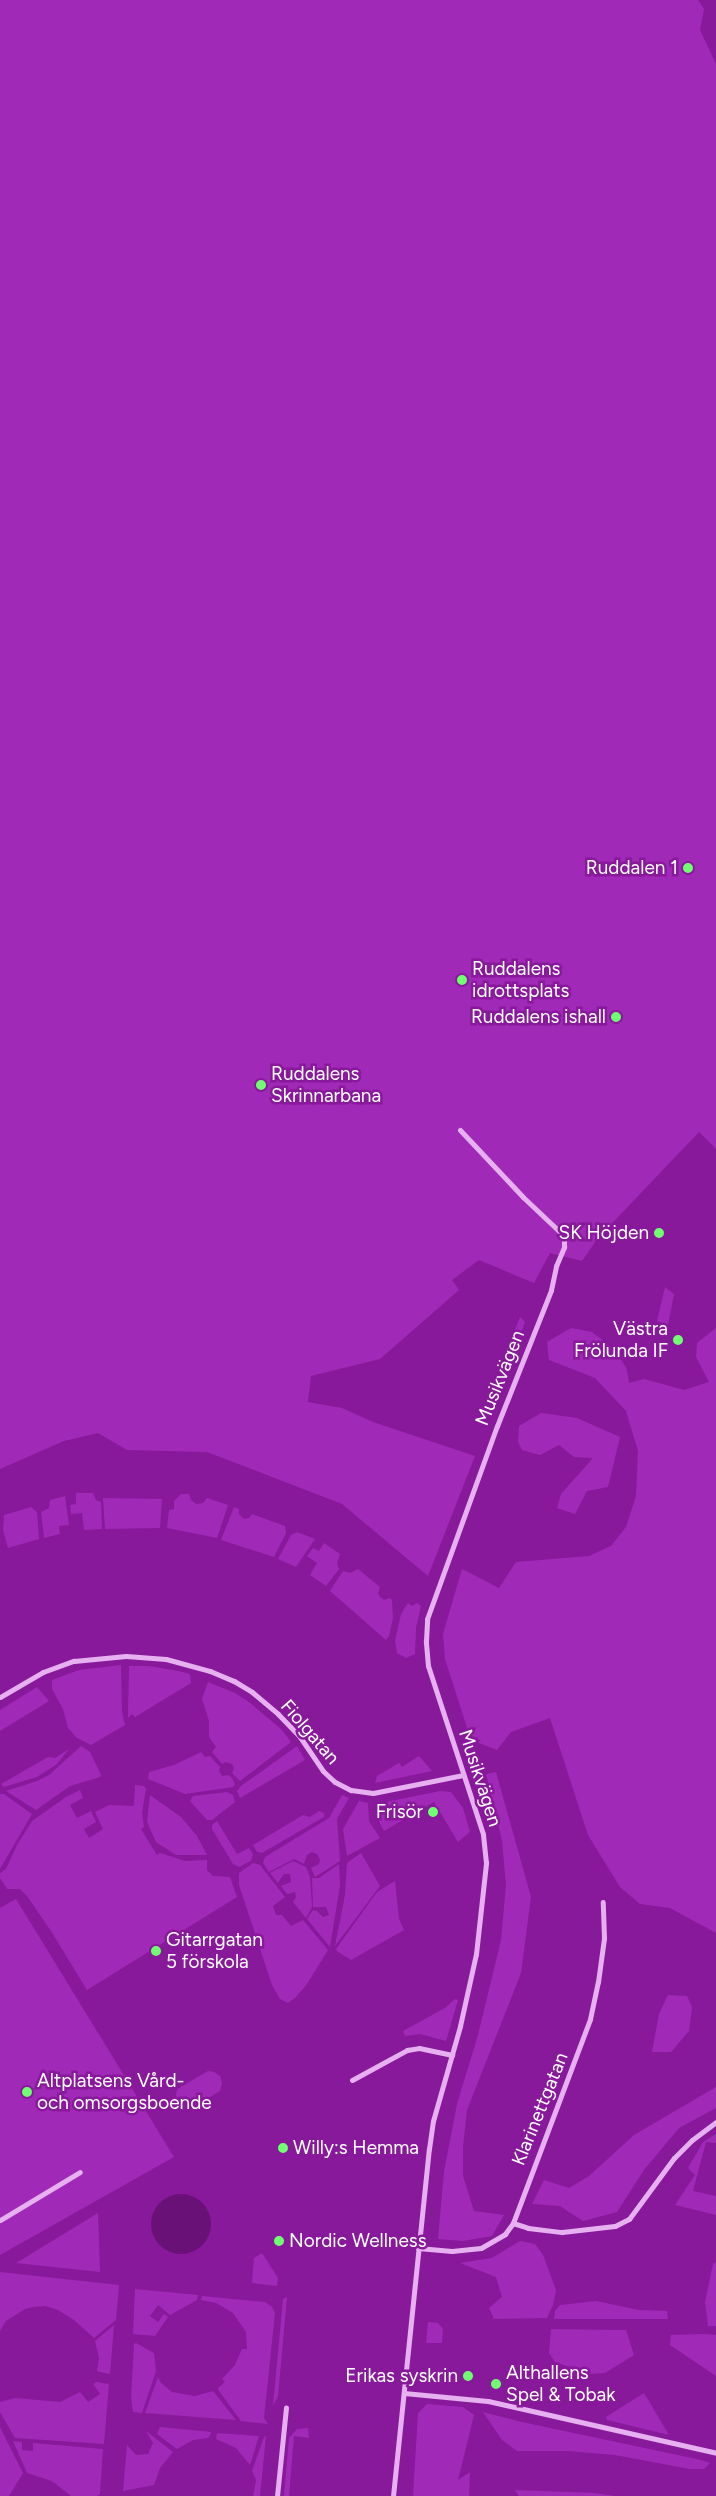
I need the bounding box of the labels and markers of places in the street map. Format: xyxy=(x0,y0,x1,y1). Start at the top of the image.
place label: Ruddalen 1 xyxy=(586,857,678,879)
marker: Ruddalen 1 xyxy=(682,862,694,874)
place label: Ruddalens idrottsplats xyxy=(472,958,569,1002)
marker: Ruddalens idrottsplats xyxy=(456,974,468,986)
place label: Ruddalens ishall xyxy=(471,1006,606,1028)
marker: Ruddalens ishall xyxy=(610,1011,622,1023)
place label: Ruddalens Skrinnarbana xyxy=(271,1063,381,1107)
marker: Ruddalens Skrinnarbana xyxy=(255,1079,267,1091)
place label: SK Höjden xyxy=(559,1222,649,1244)
marker: SK Höjden xyxy=(653,1227,665,1239)
place label: Västra Frölunda IF xyxy=(574,1318,668,1362)
marker: Västra Frölunda IF xyxy=(672,1334,684,1346)
place label: Frisör xyxy=(376,1801,423,1823)
marker: Frisör xyxy=(427,1806,439,1818)
place label: Gitarrgatan 5 förskola xyxy=(166,1929,263,1973)
marker: Gitarrgatan 5 förskola xyxy=(150,1945,162,1957)
place label: Altplatsens Vård- och omsorgsboende xyxy=(37,2070,212,2114)
marker: Altplatsens Vård- och omsorgsboende xyxy=(21,2086,33,2098)
place label: Willy:s Hemma xyxy=(293,2137,419,2159)
marker: Willy:s Hemma xyxy=(277,2142,289,2154)
place label: Nordic Wellness xyxy=(289,2230,427,2252)
marker: Nordic Wellness xyxy=(273,2235,285,2247)
place label: Althallens Spel & Tobak xyxy=(506,2362,615,2406)
place label: Erikas syskrin xyxy=(345,2365,458,2387)
marker: Erikas syskrin xyxy=(462,2370,474,2382)
marker: Althallens Spel & Tobak xyxy=(490,2378,502,2390)

